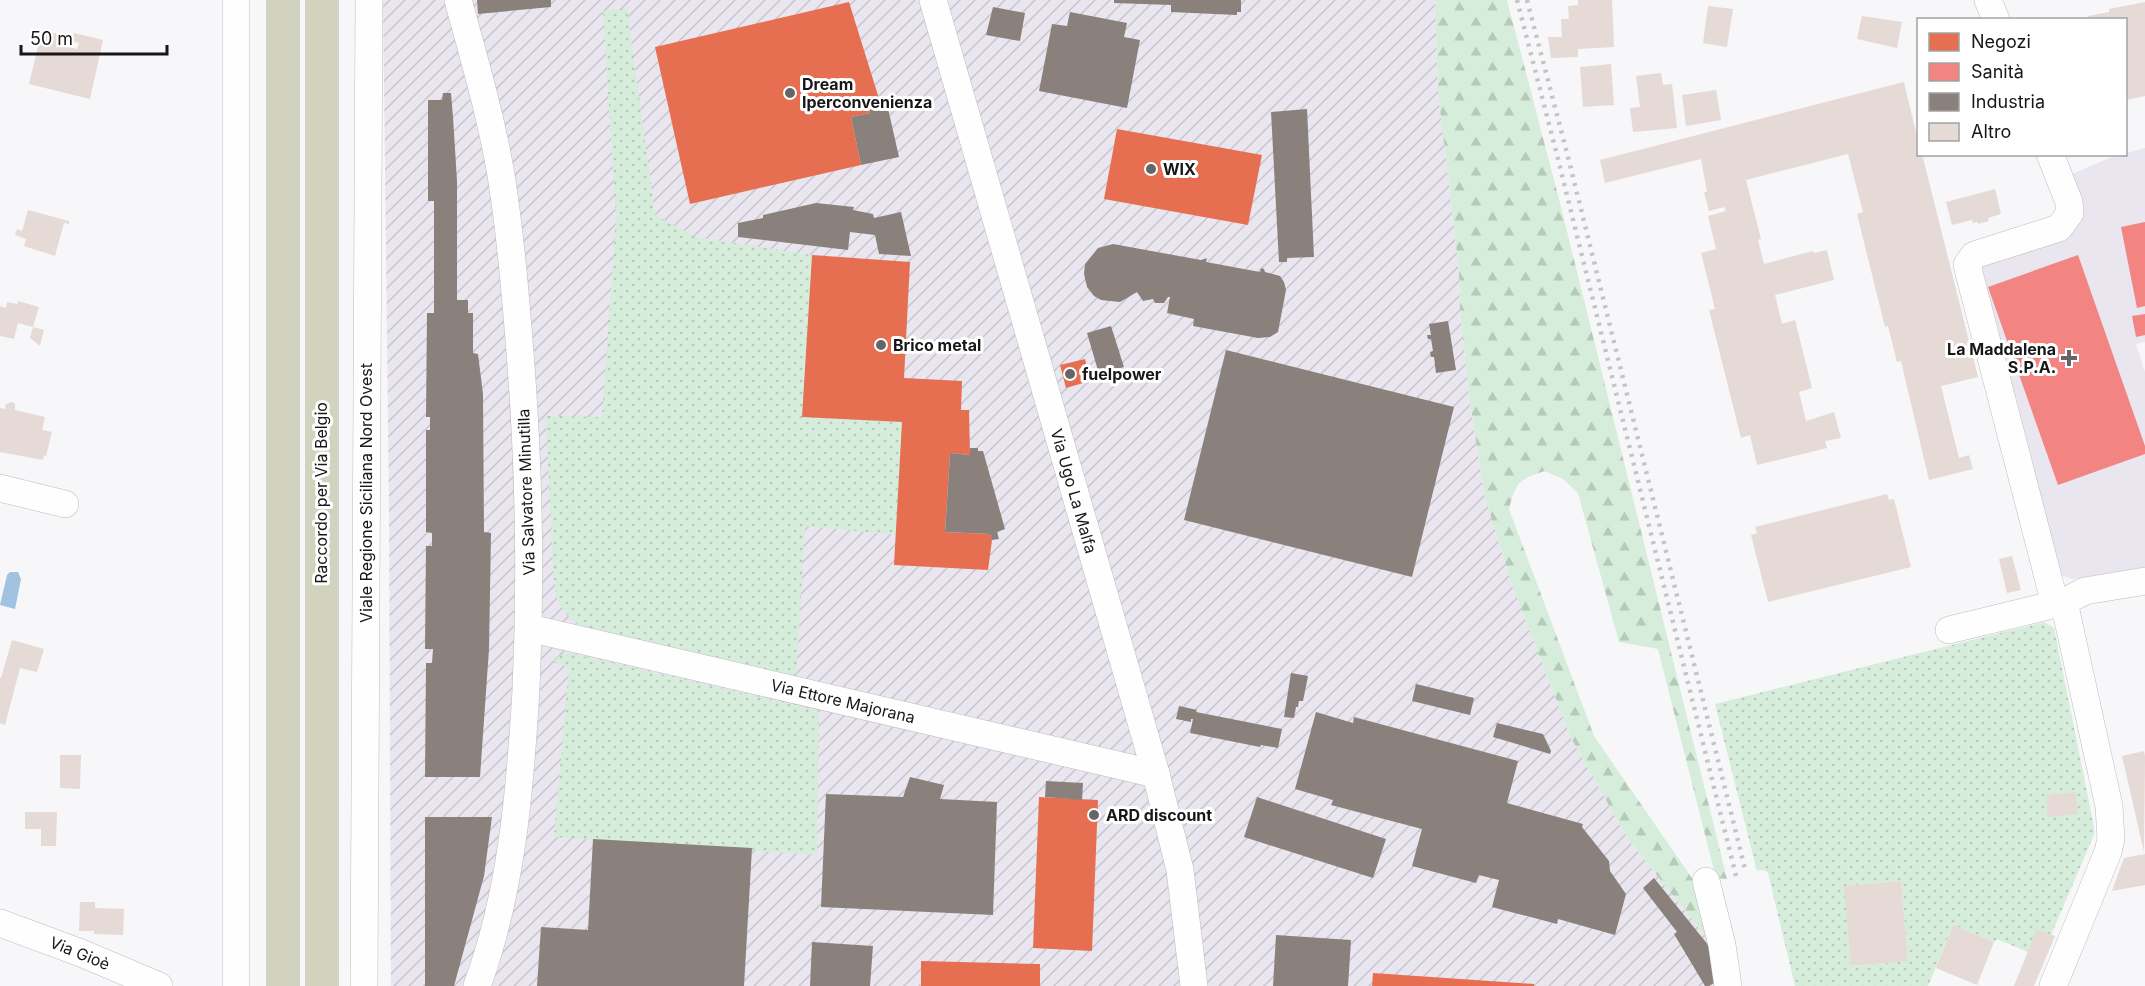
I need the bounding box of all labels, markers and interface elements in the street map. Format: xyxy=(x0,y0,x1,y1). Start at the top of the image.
scale bar xyxy=(21,18,166,56)
legend xyxy=(1917,18,2127,156)
text: 50 m xyxy=(30,28,73,49)
text: Negozi xyxy=(1971,31,2031,52)
text: Sanità xyxy=(1971,61,2024,82)
place label: Dream Iperconvenienza xyxy=(802,74,932,112)
marker: Dream Iperconvenienza xyxy=(783,86,797,100)
text: Industria xyxy=(1971,91,2045,112)
text: Altro xyxy=(1971,121,2011,142)
place label: WIX xyxy=(1163,159,1196,179)
marker: WIX xyxy=(1144,162,1158,176)
place label: Brico metal xyxy=(893,335,981,355)
marker: Brico metal xyxy=(874,338,888,352)
place label: La Maddalena S.P.A. xyxy=(1947,339,2056,377)
marker: La Maddalena S.P.A. xyxy=(2060,349,2078,367)
street label: Viale Regione Siciliana Nord Ovest xyxy=(356,363,376,623)
place label: fuelpower xyxy=(1082,364,1162,384)
marker: fuelpower xyxy=(1063,367,1077,381)
street label: Raccordo per Via Belgio xyxy=(311,402,331,584)
street label: Via Salvatore Minutilla xyxy=(513,408,539,576)
street label: Via Ugo La Malfa xyxy=(1047,426,1101,556)
street label: Via Ettore Majorana xyxy=(769,675,917,727)
place label: ARD discount xyxy=(1106,805,1212,825)
marker: ARD discount xyxy=(1087,808,1101,822)
street label: Via Gioè xyxy=(47,932,113,974)

